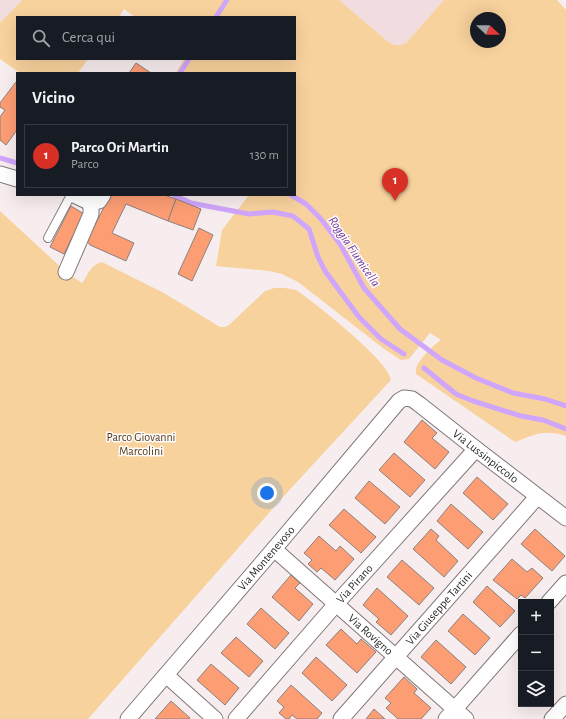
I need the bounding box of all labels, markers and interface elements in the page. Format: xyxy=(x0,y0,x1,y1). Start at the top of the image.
north arrow xyxy=(470,12,506,48)
search box xyxy=(16,16,296,60)
icon: search xyxy=(30,27,52,49)
text: Cerca qui xyxy=(62,30,115,45)
text: Vicino xyxy=(32,89,75,106)
text: Parco Ori Martin xyxy=(71,140,169,155)
text: 1 xyxy=(44,149,48,162)
text: 130 m xyxy=(250,149,279,162)
text: Parco xyxy=(71,158,99,171)
pin: 1 xyxy=(382,168,408,201)
water label: Roggia Fiumicella xyxy=(326,214,382,290)
street label: Via Lussinpiccolo xyxy=(451,427,521,485)
park label: Parco Giovanni Marcolini xyxy=(106,431,176,457)
your location xyxy=(257,483,277,503)
street label: Via Montenevoso xyxy=(235,524,297,593)
street label: Via Pirano xyxy=(334,562,375,605)
street label: Via Giuseppe Tartini xyxy=(404,569,474,647)
map controls xyxy=(518,599,554,707)
button: + xyxy=(518,599,554,635)
street label: Via Rovigno xyxy=(346,612,395,657)
button: − xyxy=(518,635,554,671)
button: layers xyxy=(518,671,554,707)

